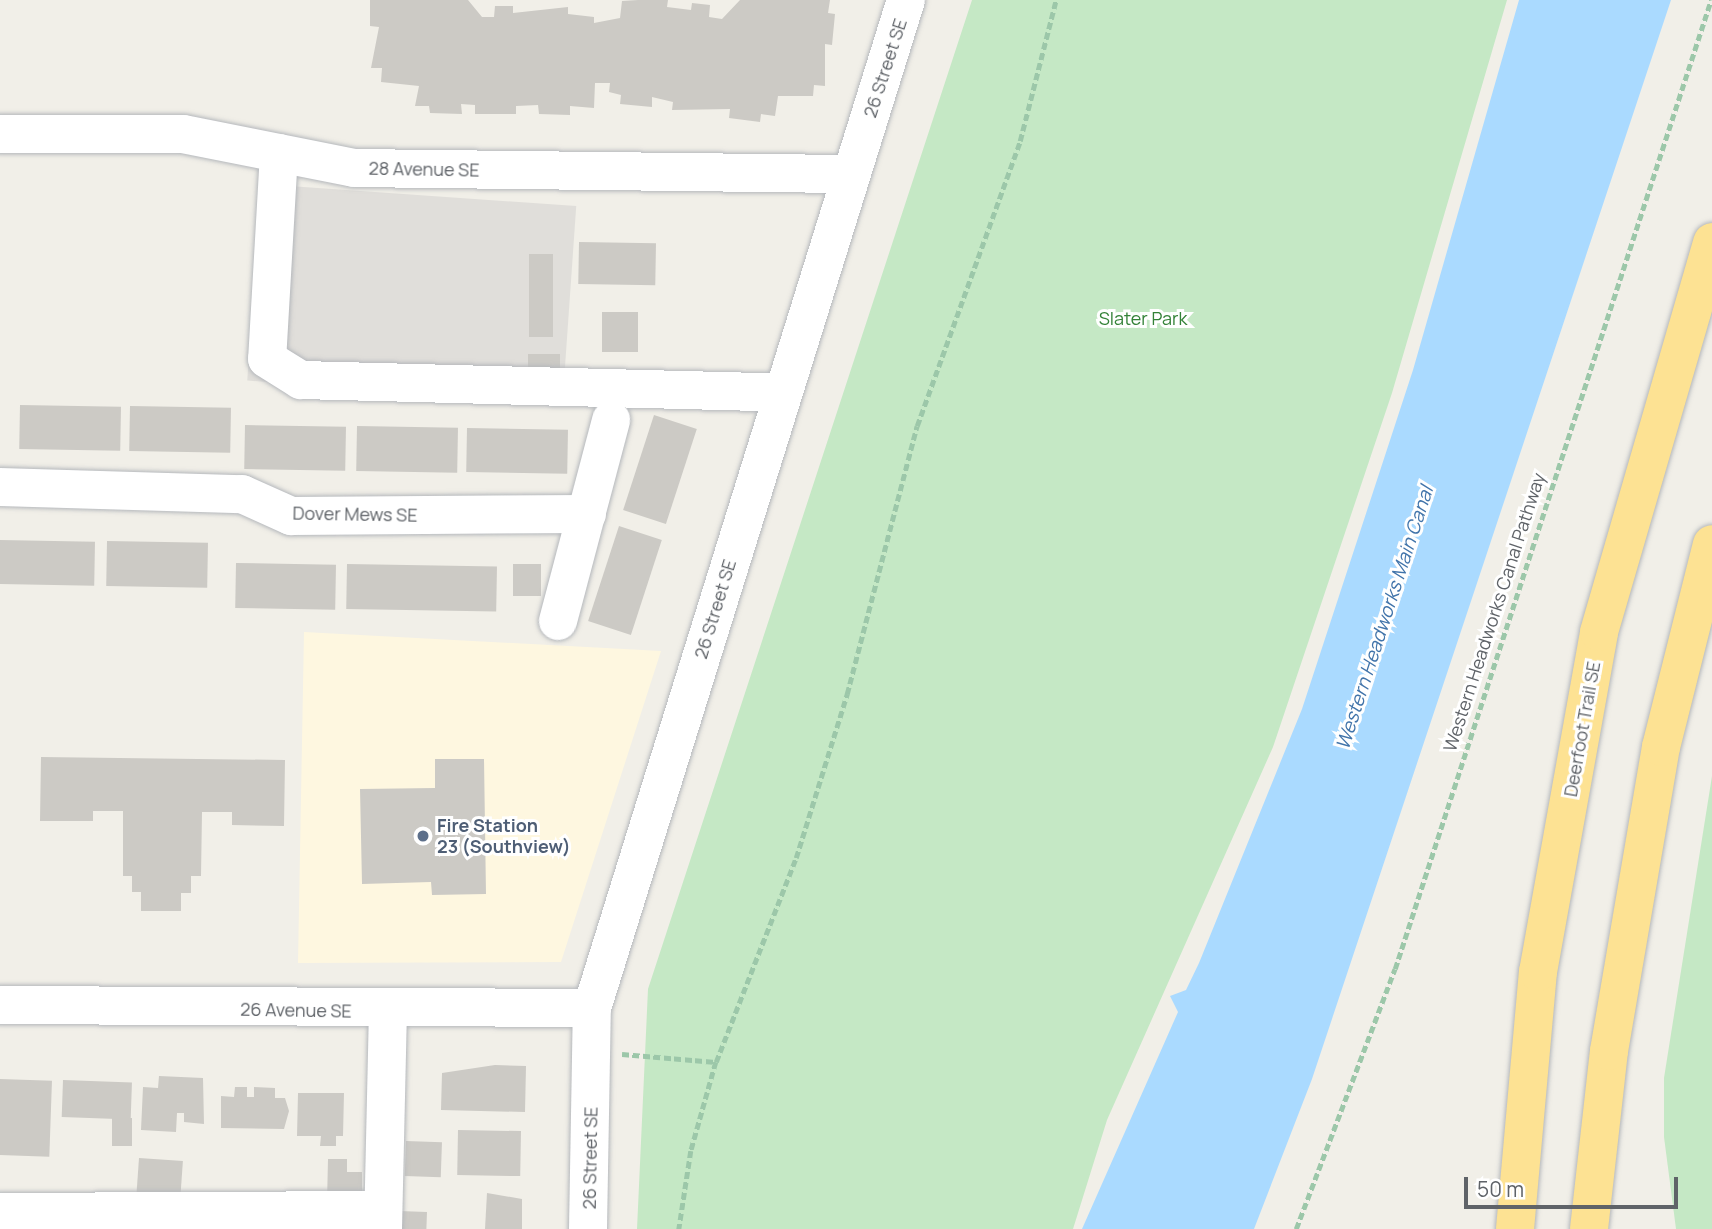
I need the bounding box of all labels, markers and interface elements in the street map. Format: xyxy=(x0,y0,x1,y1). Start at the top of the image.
street label: 26 Street SE xyxy=(859,16,911,120)
street label: 28 Avenue SE xyxy=(368,157,480,181)
park label: Slater Park xyxy=(1099,307,1187,329)
street label: Western Headworks Canal Pathway xyxy=(1439,470,1549,754)
water label: Western Headworks Main Canal xyxy=(1332,483,1438,753)
street label: Dover Mews SE xyxy=(292,502,418,526)
street label: 26 Street SE xyxy=(690,557,740,661)
street label: Deerfoot Trail SE xyxy=(1559,660,1605,798)
place label: Fire Station 23 (Southview) xyxy=(437,815,571,858)
marker: Fire Station 23 (Southview) xyxy=(415,828,431,844)
street label: 26 Avenue SE xyxy=(240,998,352,1022)
street label: 26 Street SE xyxy=(578,1106,602,1210)
scale bar xyxy=(1467,1162,1680,1206)
text: 50 m xyxy=(1477,1175,1524,1203)

